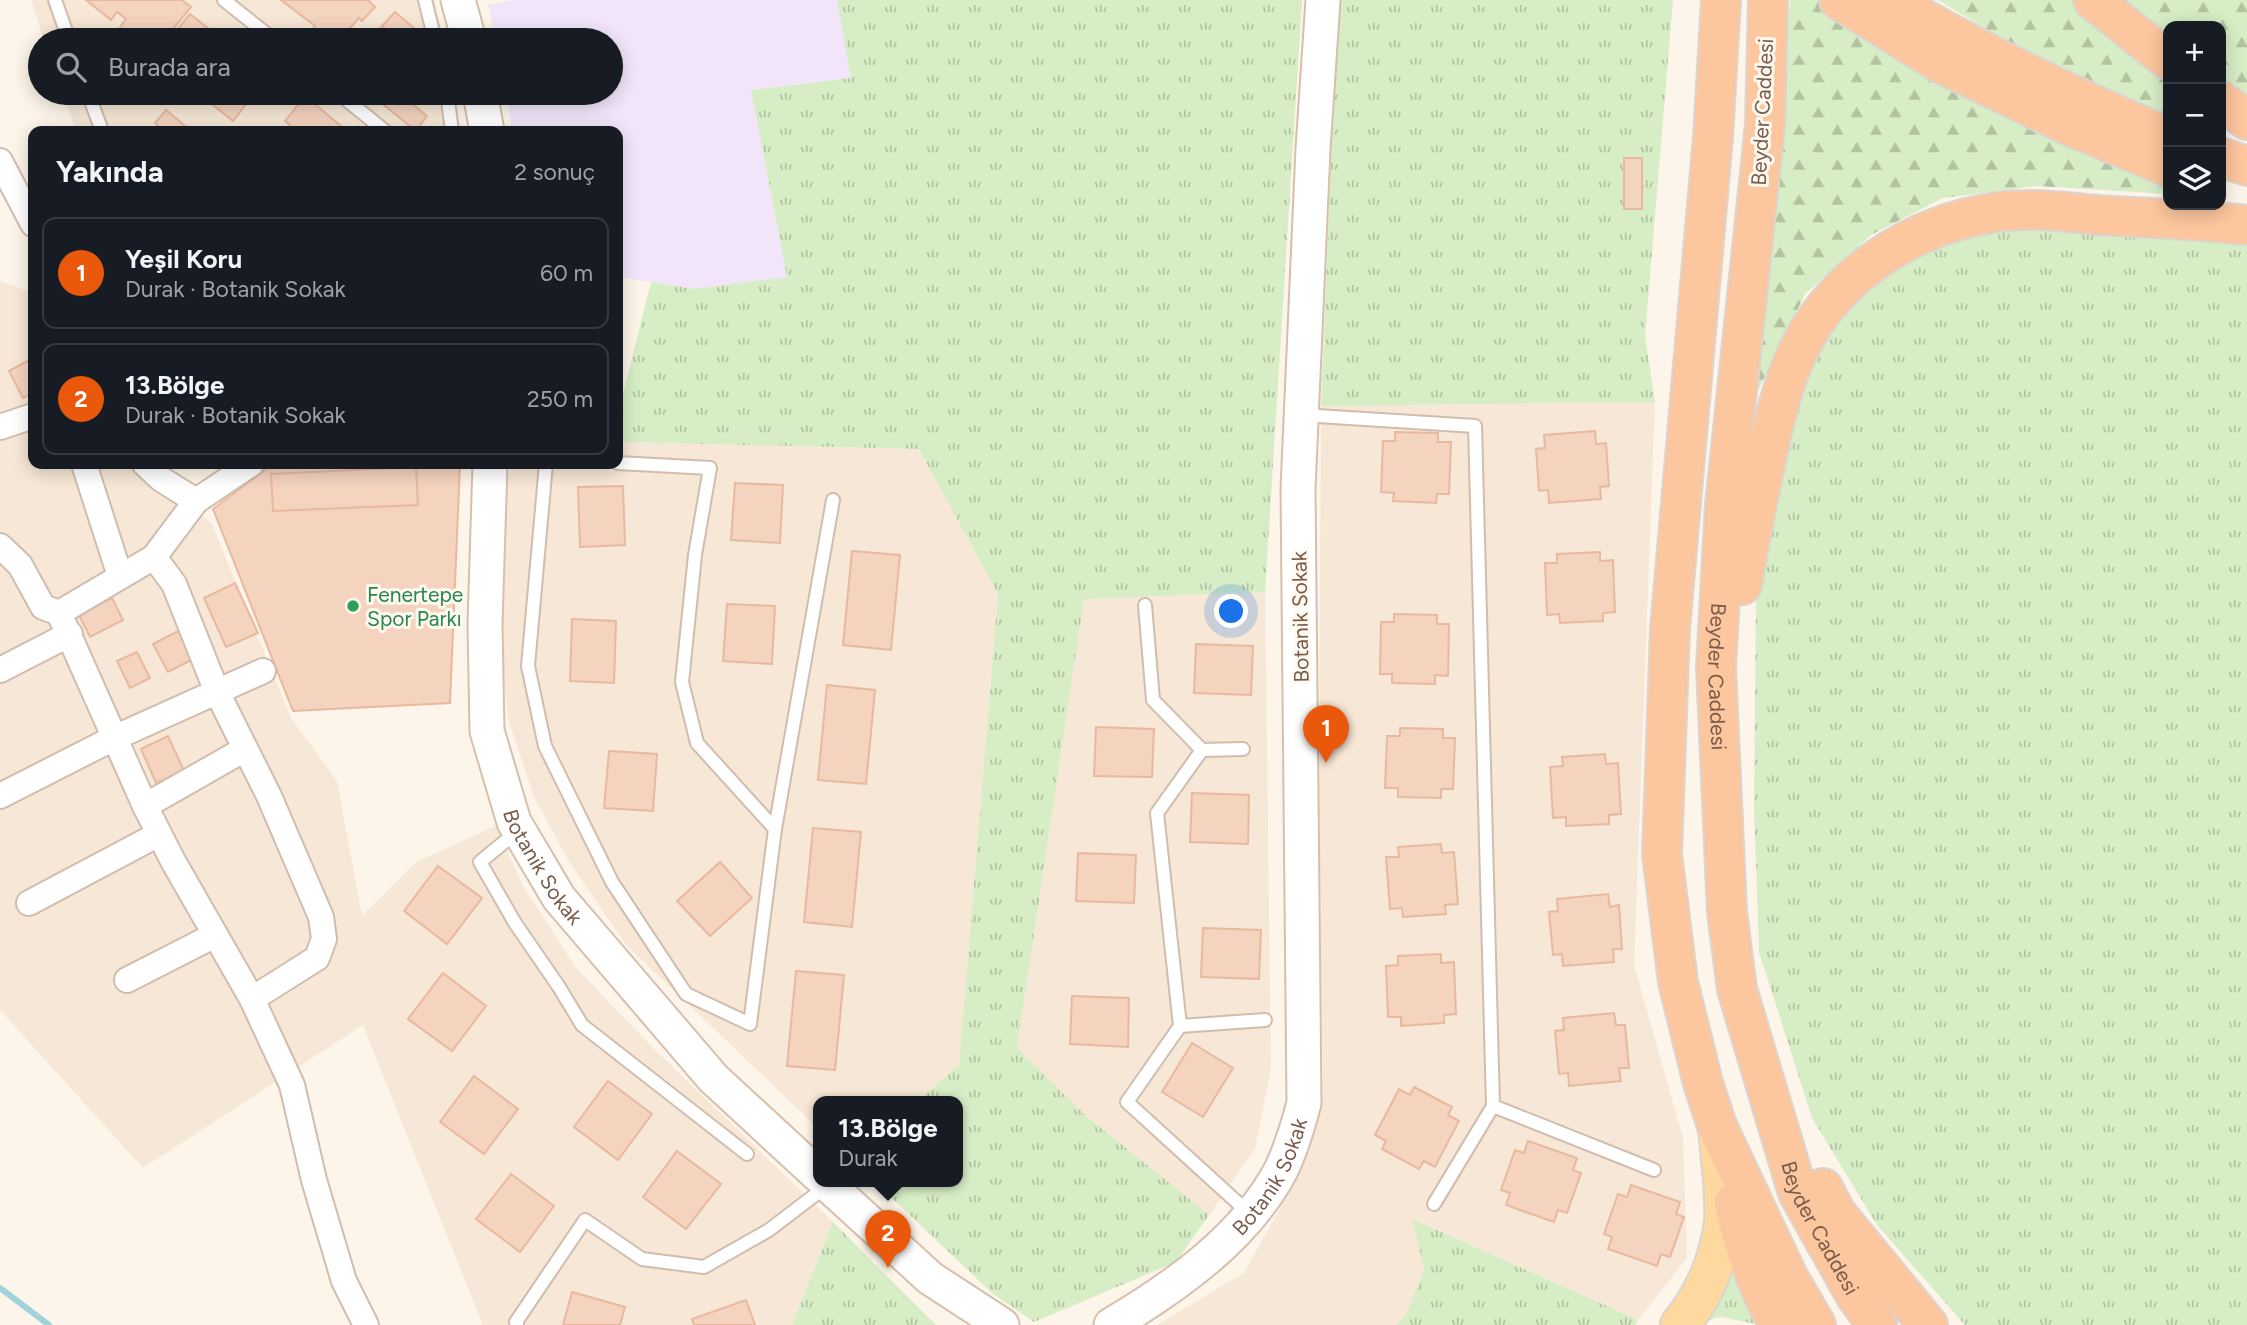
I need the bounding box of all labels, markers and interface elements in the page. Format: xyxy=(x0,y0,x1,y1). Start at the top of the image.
map controls xyxy=(2163,21,2226,210)
button: + xyxy=(2163,21,2226,84)
search box xyxy=(28,28,623,105)
street label: Beyder Caddesi xyxy=(1746,38,1778,186)
icon: search xyxy=(52,48,90,86)
text: Burada ara xyxy=(108,51,231,83)
button: − xyxy=(2163,84,2226,147)
button: layers xyxy=(2163,147,2226,210)
text: Yakında xyxy=(56,153,164,190)
text: 2 sonuç xyxy=(514,158,595,186)
text: Yeşil Koru xyxy=(125,243,242,275)
text: 1 xyxy=(76,259,86,287)
text: 60 m xyxy=(540,259,593,287)
text: Durak · Botanik Sokak xyxy=(125,275,346,303)
text: 13.Bölge xyxy=(125,369,224,401)
text: 2 xyxy=(74,385,88,413)
text: 250 m xyxy=(527,385,593,413)
text: Durak · Botanik Sokak xyxy=(125,401,346,429)
street label: Botanik Sokak xyxy=(1286,550,1314,683)
place label: Fenertepe Spor Parkı xyxy=(367,582,463,631)
your location xyxy=(1214,594,1248,628)
marker: Fenertepe Spor Parkı xyxy=(345,598,361,614)
street label: Beyder Caddesi xyxy=(1703,602,1732,751)
pin: 1 xyxy=(1303,705,1349,763)
street label: Botanik Sokak xyxy=(498,806,589,930)
popup xyxy=(813,1096,963,1187)
text: 13.Bölge xyxy=(838,1112,938,1144)
street label: Botanik Sokak xyxy=(1226,1114,1312,1240)
text: Durak xyxy=(838,1144,898,1172)
street label: Beyder Caddesi xyxy=(1777,1158,1865,1299)
pin: 2 xyxy=(865,1210,911,1268)

